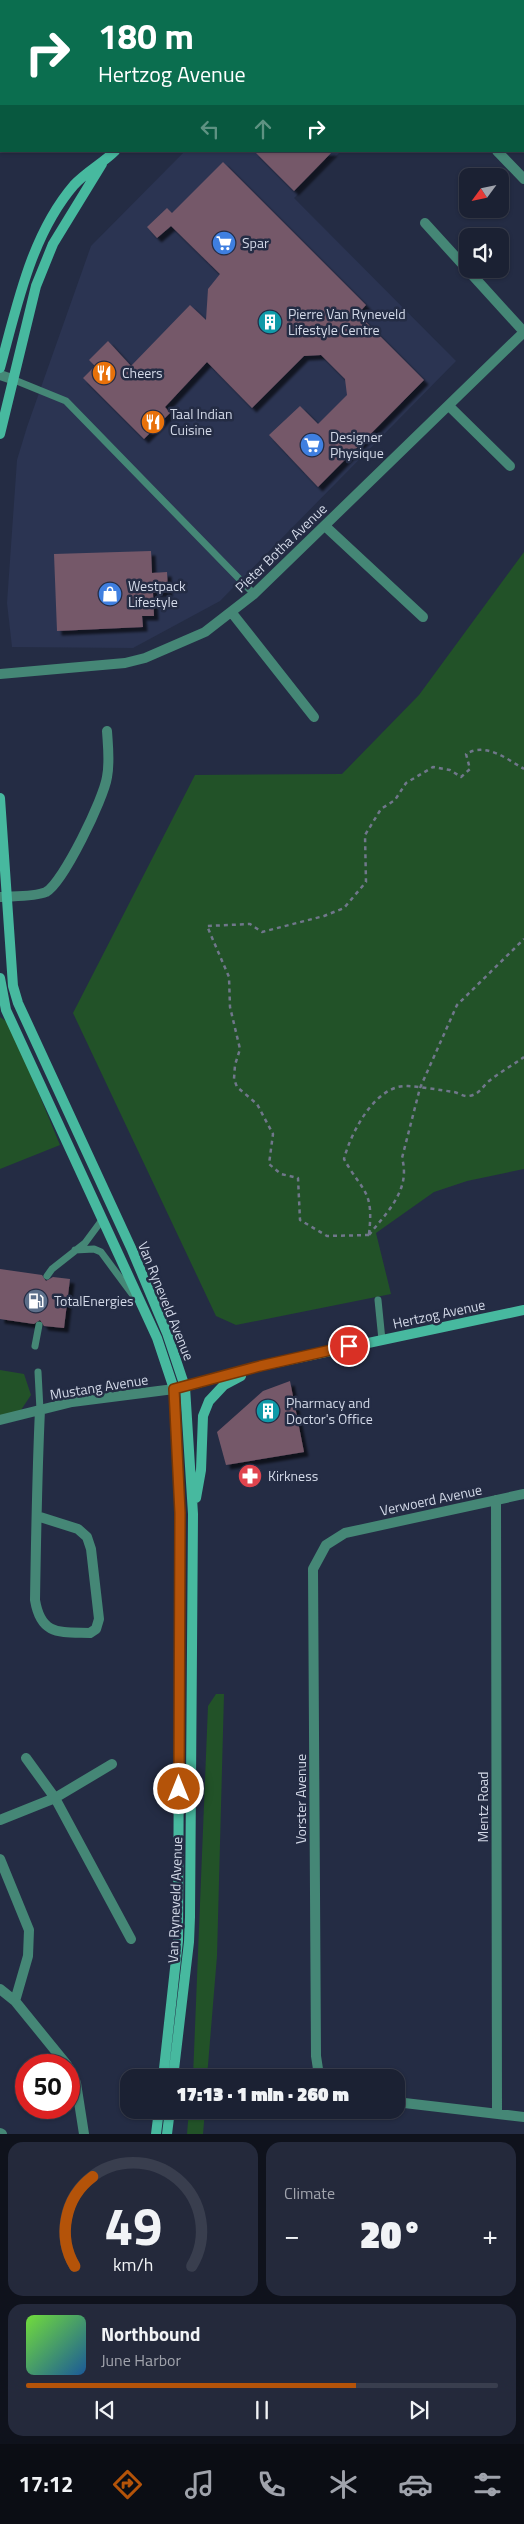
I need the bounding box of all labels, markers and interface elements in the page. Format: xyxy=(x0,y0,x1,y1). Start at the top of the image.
text: 180 m xyxy=(98,9,194,63)
icon: right xyxy=(15,20,80,85)
text: Hertzog Avenue xyxy=(98,57,246,91)
icon: left xyxy=(196,115,224,143)
icon: ahead xyxy=(249,115,277,143)
icon: right xyxy=(302,115,330,143)
north arrow xyxy=(459,168,509,218)
map controls xyxy=(459,168,509,278)
button: sound xyxy=(459,228,509,278)
supermarket icon: Spar xyxy=(211,230,237,256)
place label: Spar xyxy=(242,232,269,253)
place label: Pierre Van Ryneveld Lifestyle Centre xyxy=(288,303,406,340)
building icon: Pierre Van Ryneveld Lifestyle Centre xyxy=(257,309,283,335)
restaurant icon: Cheers xyxy=(91,360,117,386)
place label: Cheers xyxy=(122,362,163,383)
place label: Taal Indian Cuisine xyxy=(170,403,232,440)
restaurant icon: Taal Indian Cuisine xyxy=(140,409,166,435)
place label: Designer Physique xyxy=(330,426,384,463)
supermarket icon: Designer Physique xyxy=(299,432,325,458)
street label: Pieter Botha Avenue xyxy=(230,498,331,597)
place label: Westpack Lifestyle xyxy=(128,575,186,612)
shop icon: Westpack Lifestyle xyxy=(97,581,123,607)
street label: Van Ryneveld Avenue xyxy=(133,1238,200,1363)
fuel station icon: TotalEnergies xyxy=(23,1288,49,1314)
place label: TotalEnergies xyxy=(54,1290,134,1311)
street label: Hertzog Avenue xyxy=(391,1293,487,1334)
pin xyxy=(328,1325,370,1367)
icon: arrive xyxy=(335,1332,363,1360)
street label: Mustang Avenue xyxy=(48,1368,150,1405)
place label: Pharmacy and Doctor's Office xyxy=(286,1392,373,1429)
building icon: Pharmacy and Doctor's Office xyxy=(255,1398,281,1424)
pharmacy icon: Kirkness xyxy=(237,1463,263,1489)
place label: Kirkness xyxy=(268,1465,318,1486)
street label: Verwoerd Avenue xyxy=(378,1478,484,1521)
street label: Vorster Avenue xyxy=(290,1754,311,1844)
position arrow xyxy=(152,1762,204,1814)
street label: Mentz Road xyxy=(472,1772,493,1842)
street label: Van Ryneveld Avenue xyxy=(162,1836,187,1964)
speed limit sign: 50 xyxy=(15,2054,80,2119)
text: 17:13 · 1 min · 260 m xyxy=(176,2079,349,2108)
text: Climate xyxy=(284,2181,335,2205)
text: 49 xyxy=(104,2186,162,2265)
text: 20° xyxy=(360,2205,422,2263)
text: − xyxy=(284,2213,300,2256)
text: + xyxy=(482,2213,498,2256)
text: km/h xyxy=(113,2251,153,2278)
text: Northbound xyxy=(101,2319,201,2348)
text: June Harbor xyxy=(101,2348,181,2372)
icon: previous xyxy=(91,2396,119,2424)
icon: pause xyxy=(248,2396,276,2424)
icon: next xyxy=(405,2396,433,2424)
text: 17:12 xyxy=(19,2467,73,2501)
icon: directions xyxy=(110,2467,145,2502)
icon: music xyxy=(182,2467,217,2502)
icon: phone xyxy=(254,2467,289,2502)
icon: climate xyxy=(326,2467,361,2502)
icon: car xyxy=(398,2467,433,2502)
icon: filters xyxy=(470,2467,505,2502)

